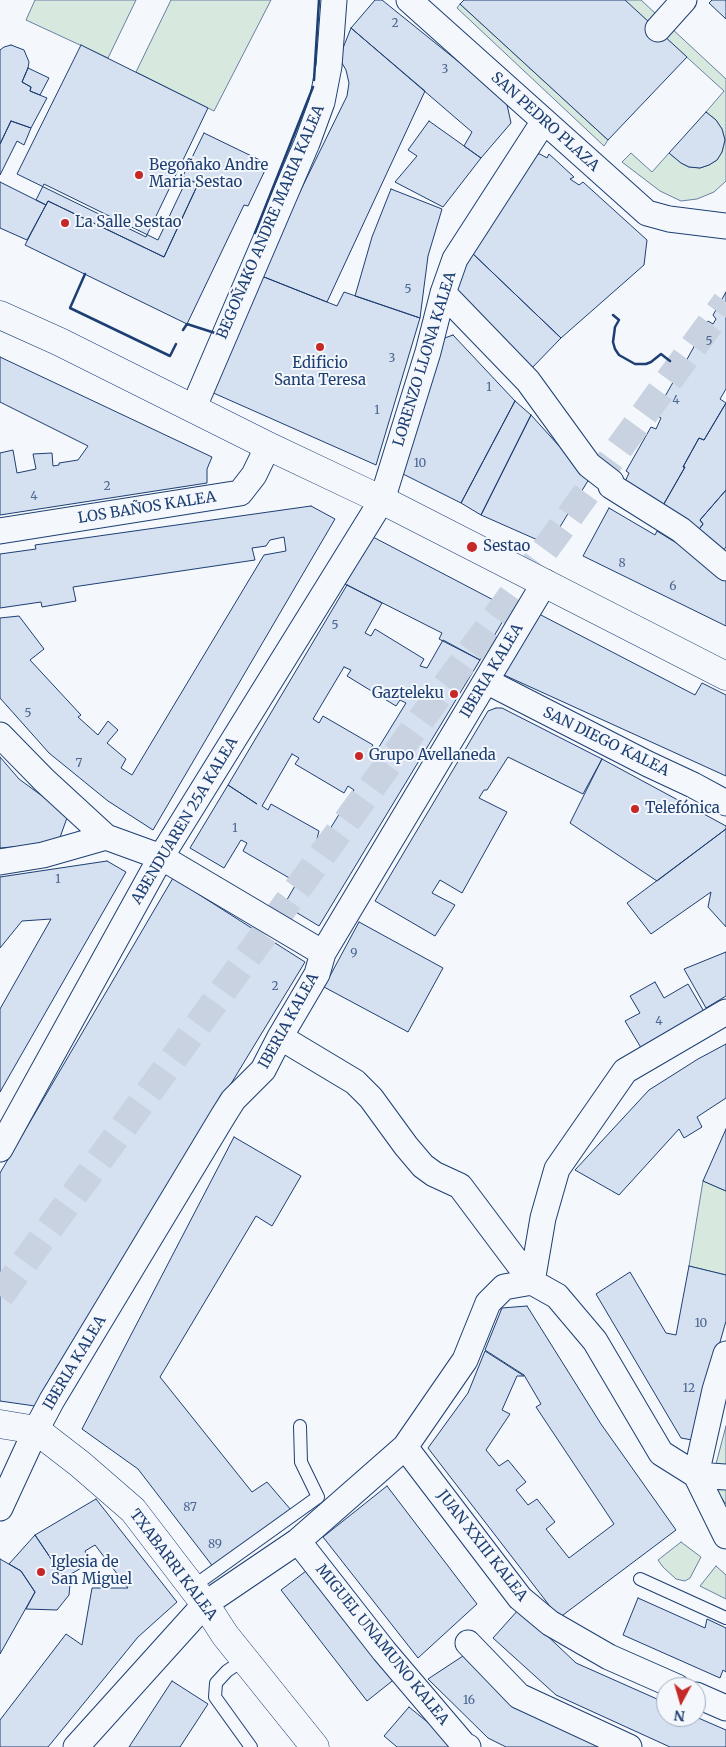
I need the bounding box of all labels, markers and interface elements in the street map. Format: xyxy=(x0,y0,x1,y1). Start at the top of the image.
house number: 2 xyxy=(391,17,399,31)
house number: 3 xyxy=(442,63,448,77)
street label: SAN PEDRO PLAZA xyxy=(487,69,603,175)
street label: BEGOÑAKO ANDRE MARIA KALEA xyxy=(213,102,329,342)
place label: Begoñako Andre Maria Sestao xyxy=(149,157,268,192)
marker: Begoñako Andre Maria Sestao xyxy=(133,169,145,181)
place label: La Salle Sestao xyxy=(75,214,182,232)
marker: La Salle Sestao xyxy=(59,217,71,229)
street label: LORENZO LLONA KALEA xyxy=(390,269,460,449)
house number: 5 xyxy=(404,283,412,297)
house number: 5 xyxy=(705,335,713,349)
marker: Edificio Santa Teresa xyxy=(314,341,326,353)
house number: 3 xyxy=(389,352,395,366)
place label: Edificio Santa Teresa xyxy=(274,355,366,390)
house number: 1 xyxy=(486,381,492,395)
house number: 4 xyxy=(672,394,680,408)
house number: 1 xyxy=(374,404,380,418)
house number: 10 xyxy=(414,457,426,471)
house number: 2 xyxy=(103,480,111,494)
street label: LOS BAÑOS KALEA xyxy=(77,488,217,528)
house number: 4 xyxy=(30,490,38,504)
place label: Sestao xyxy=(483,538,530,556)
marker: Sestao xyxy=(465,540,479,554)
house number: 8 xyxy=(618,557,626,571)
house number: 6 xyxy=(669,580,677,594)
house number: 5 xyxy=(331,619,339,633)
street label: IBERIA KALEA xyxy=(457,621,527,721)
place label: Gazteleku xyxy=(372,685,444,703)
marker: Gazteleku xyxy=(448,688,460,700)
street label: SAN DIEGO KALEA xyxy=(540,704,672,780)
house number: 5 xyxy=(24,707,32,721)
street label: ABENDUAREN 25A KALEA xyxy=(128,734,242,908)
place label: Grupo Avellaneda xyxy=(369,747,496,765)
marker: Grupo Avellaneda xyxy=(353,750,365,762)
house number: 7 xyxy=(76,757,82,771)
place label: Telefónica xyxy=(645,800,720,818)
marker: Telefónica xyxy=(629,803,641,815)
house number: 1 xyxy=(232,822,238,836)
house number: 1 xyxy=(55,873,61,887)
house number: 9 xyxy=(350,947,358,961)
street label: IBERIA KALEA xyxy=(255,970,323,1072)
house number: 2 xyxy=(271,980,279,994)
house number: 4 xyxy=(655,1015,663,1029)
street label: IBERIA KALEA xyxy=(40,1313,110,1413)
house number: 10 xyxy=(695,1317,707,1331)
house number: 12 xyxy=(683,1382,695,1396)
street label: JUAN XXIII KALEA xyxy=(433,1487,531,1605)
house number: 87 xyxy=(183,1501,197,1515)
street label: TXABARRI KALEA xyxy=(125,1506,221,1624)
house number: 89 xyxy=(208,1538,222,1552)
place label: Iglesia de San Miguel xyxy=(51,1554,132,1589)
street label: MIGUEL UNAMUNO KALEA xyxy=(312,1561,452,1729)
marker: Iglesia de San Miguel xyxy=(35,1566,47,1578)
north arrow xyxy=(656,1677,706,1727)
house number: 16 xyxy=(463,1694,475,1708)
text: N xyxy=(673,1706,686,1725)

